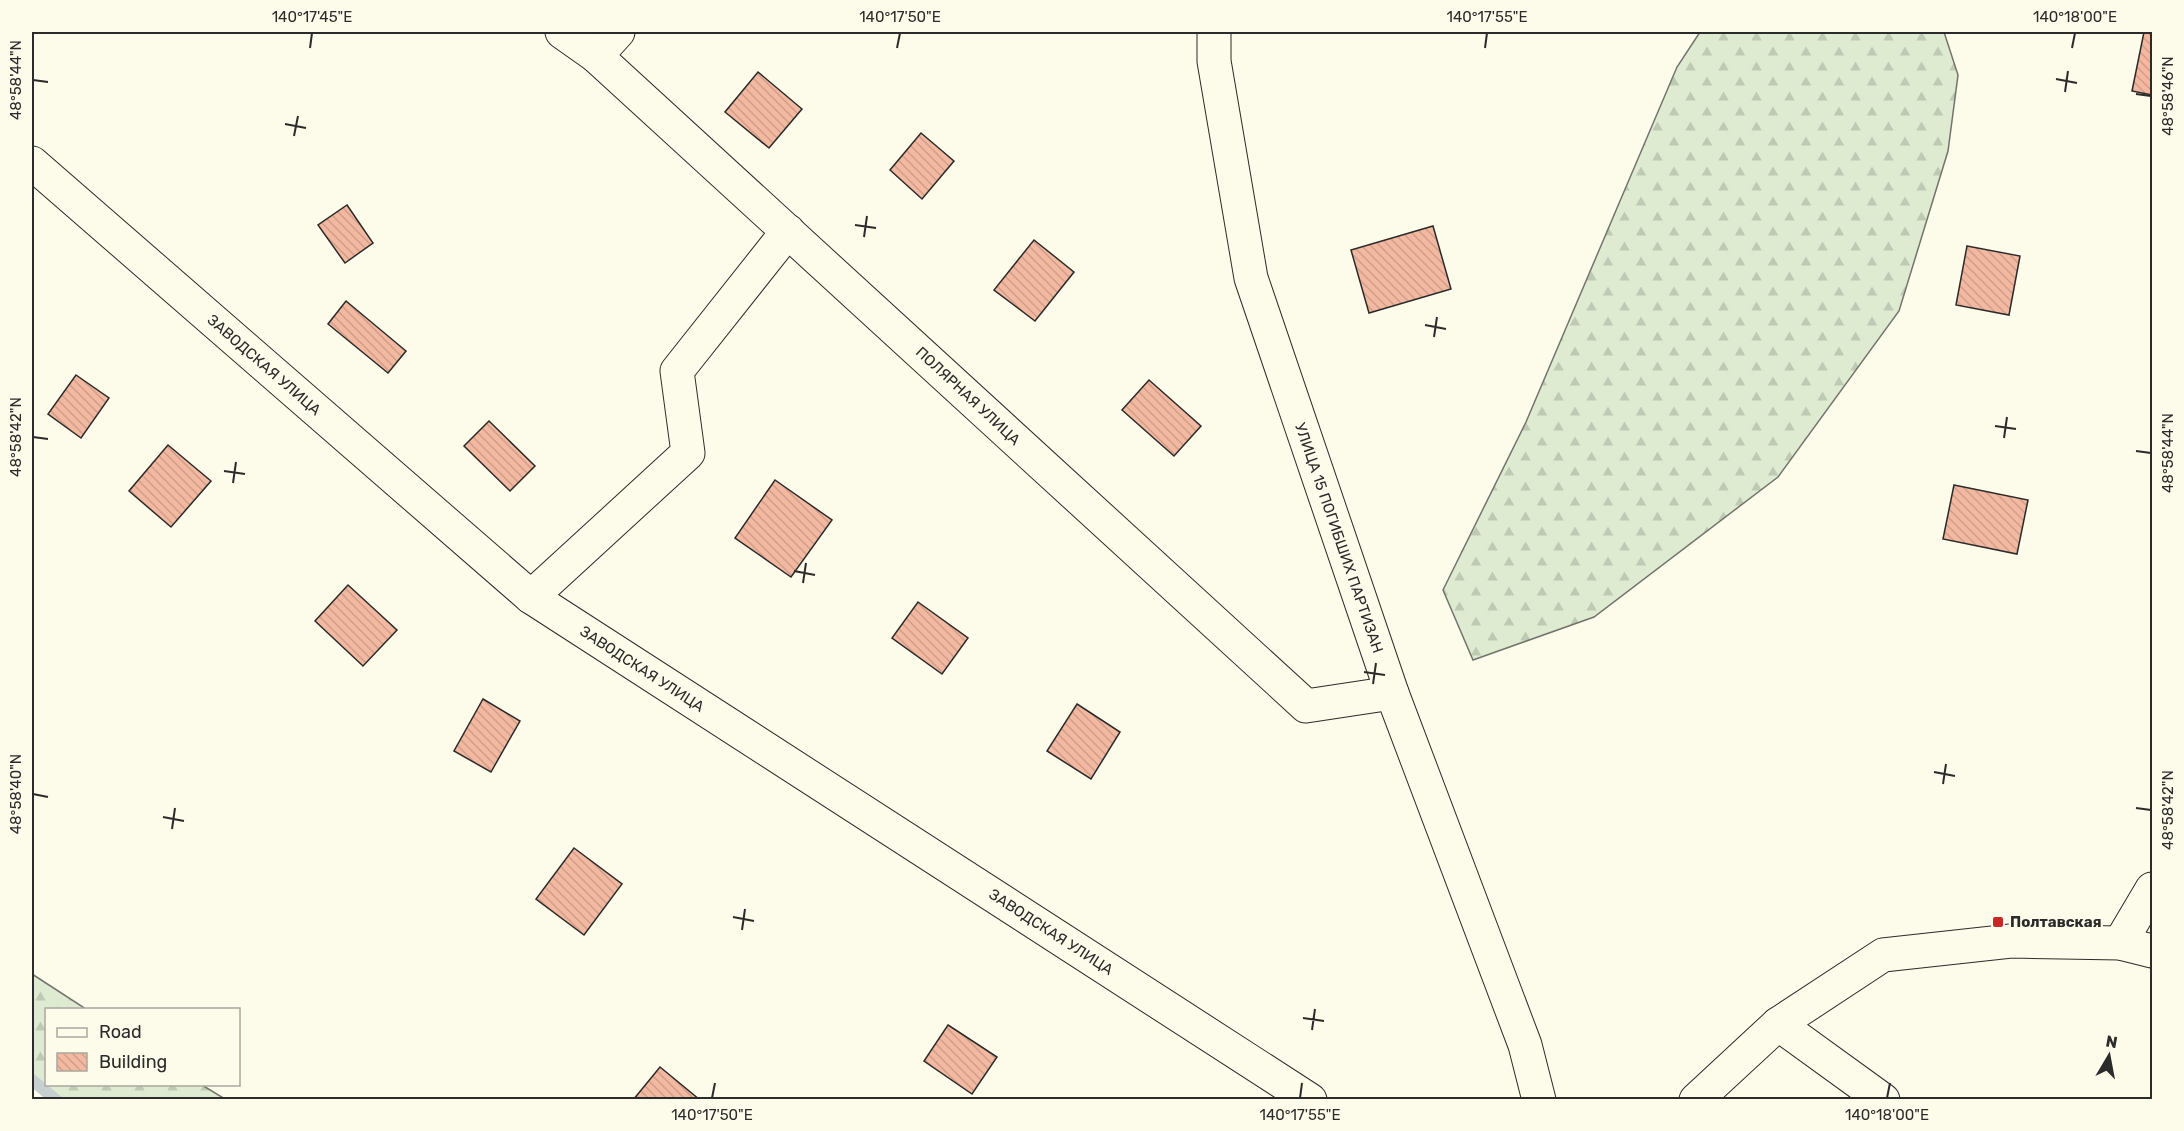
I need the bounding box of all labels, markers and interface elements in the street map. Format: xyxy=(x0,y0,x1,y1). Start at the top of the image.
text: 140°17'45"E xyxy=(272,8,352,26)
text: 140°17'50"E xyxy=(859,8,941,26)
text: 140°17'55"E xyxy=(1447,8,1528,26)
text: 140°18'00"E xyxy=(2033,8,2117,26)
text: 48°58'44"N xyxy=(7,40,25,120)
text: 48°58'46"N xyxy=(2159,56,2177,136)
street label: ЗАВОДСКАЯ УЛИЦА xyxy=(204,311,324,419)
street label: ПОЛЯРНАЯ УЛИЦА xyxy=(912,343,1024,449)
text: 48°58'42"N xyxy=(7,397,25,477)
text: 48°58'44"N xyxy=(2159,413,2177,493)
street label: УЛИЦА 15 ПОГИБШИХ ПАРТИЗАН xyxy=(1291,421,1387,655)
street label: ЗАВОДСКАЯ УЛИЦА xyxy=(576,622,708,716)
text: 48°58'40"N xyxy=(7,754,25,834)
text: 48°58'42"N xyxy=(2159,770,2177,850)
street label: ЗАВОДСКАЯ УЛИЦА xyxy=(985,885,1117,979)
place label: Полтавская xyxy=(2010,913,2102,931)
marker: Полтавская xyxy=(1991,915,2005,929)
legend xyxy=(45,1008,240,1086)
text: Road xyxy=(99,1021,142,1043)
north arrow xyxy=(2079,1026,2139,1086)
text: N xyxy=(2104,1031,2119,1052)
text: Building xyxy=(99,1051,167,1073)
text: 140°17'50"E xyxy=(671,1106,753,1124)
text: 140°17'55"E xyxy=(1260,1106,1341,1124)
text: 140°18'00"E xyxy=(1845,1106,1929,1124)

